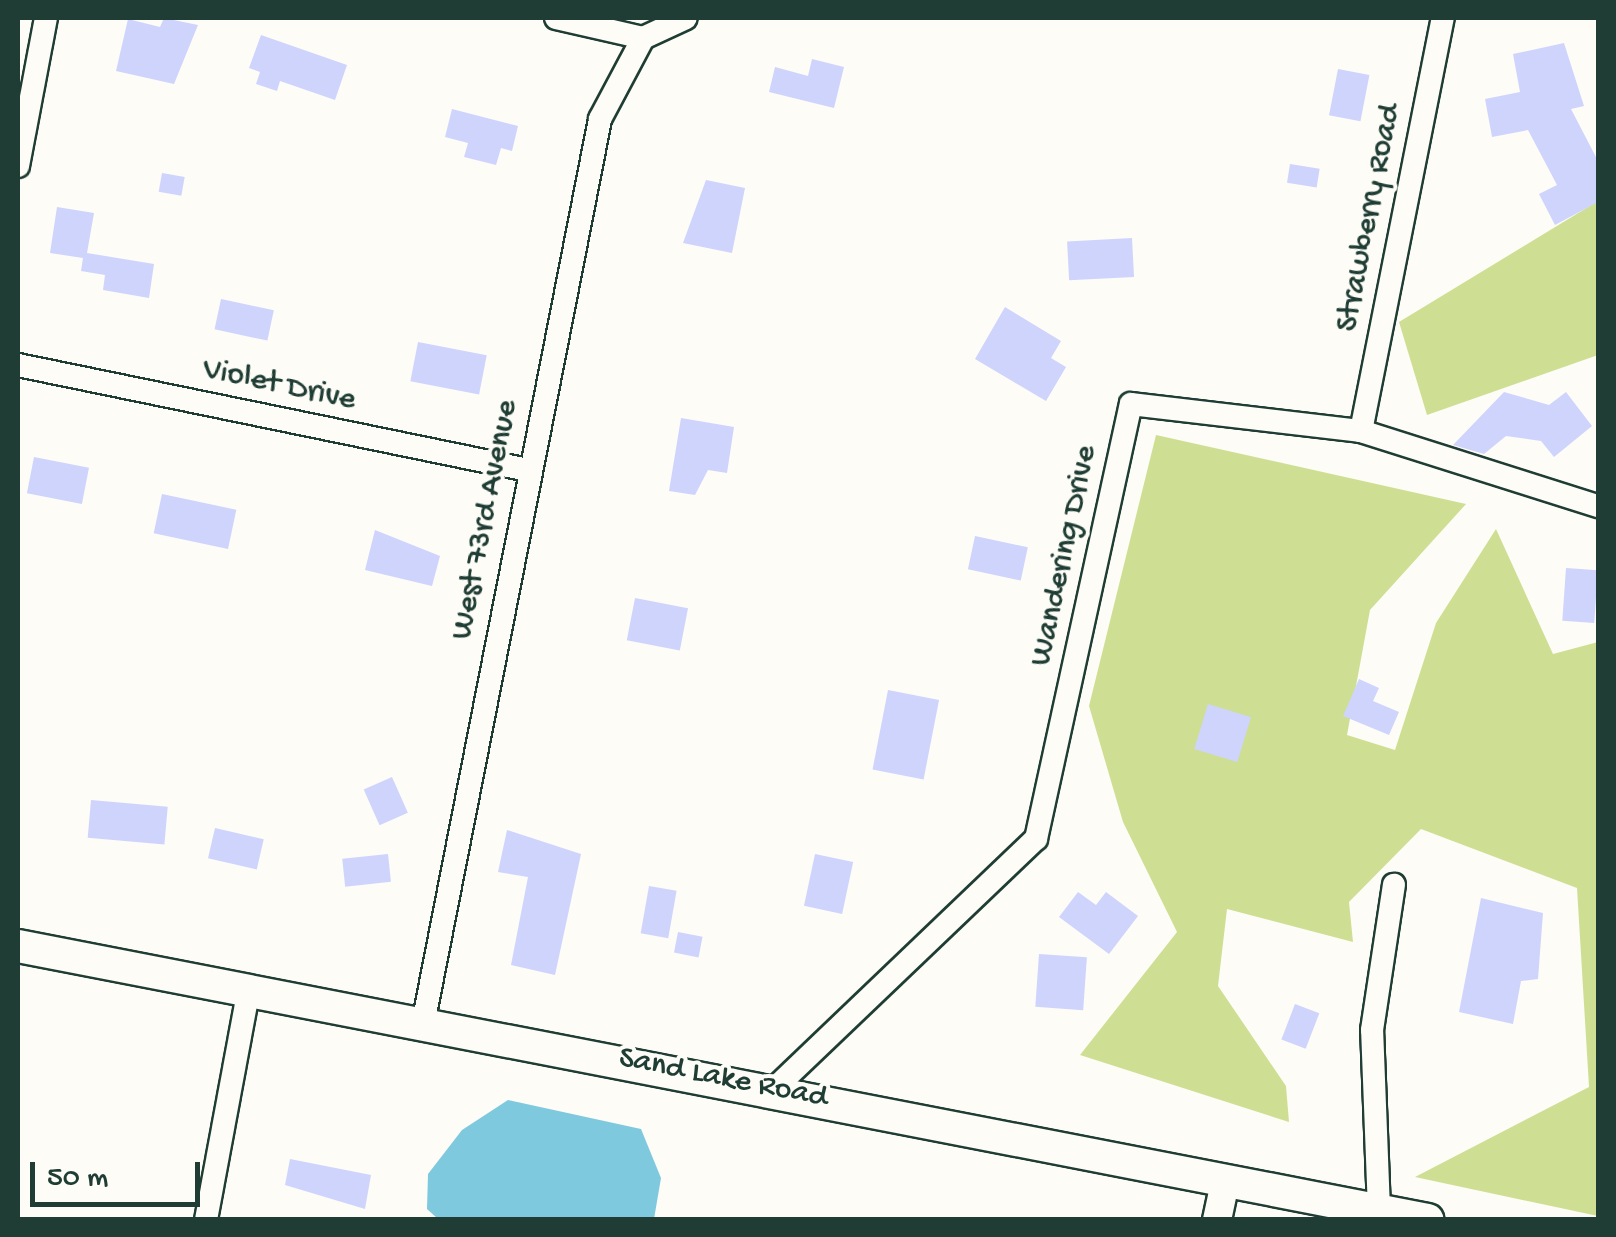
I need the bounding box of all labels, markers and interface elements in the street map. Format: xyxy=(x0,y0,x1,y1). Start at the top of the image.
street label: Strawberry Road xyxy=(1329,101,1411,335)
street label: Violet Drive xyxy=(199,351,359,421)
street label: West 73rd Avenue xyxy=(444,397,528,643)
street label: Wandering Drive xyxy=(1023,442,1107,670)
street label: Sand Lake Road xyxy=(615,1040,831,1118)
scale bar xyxy=(35,1142,205,1204)
text: 50 m xyxy=(47,1162,108,1197)

